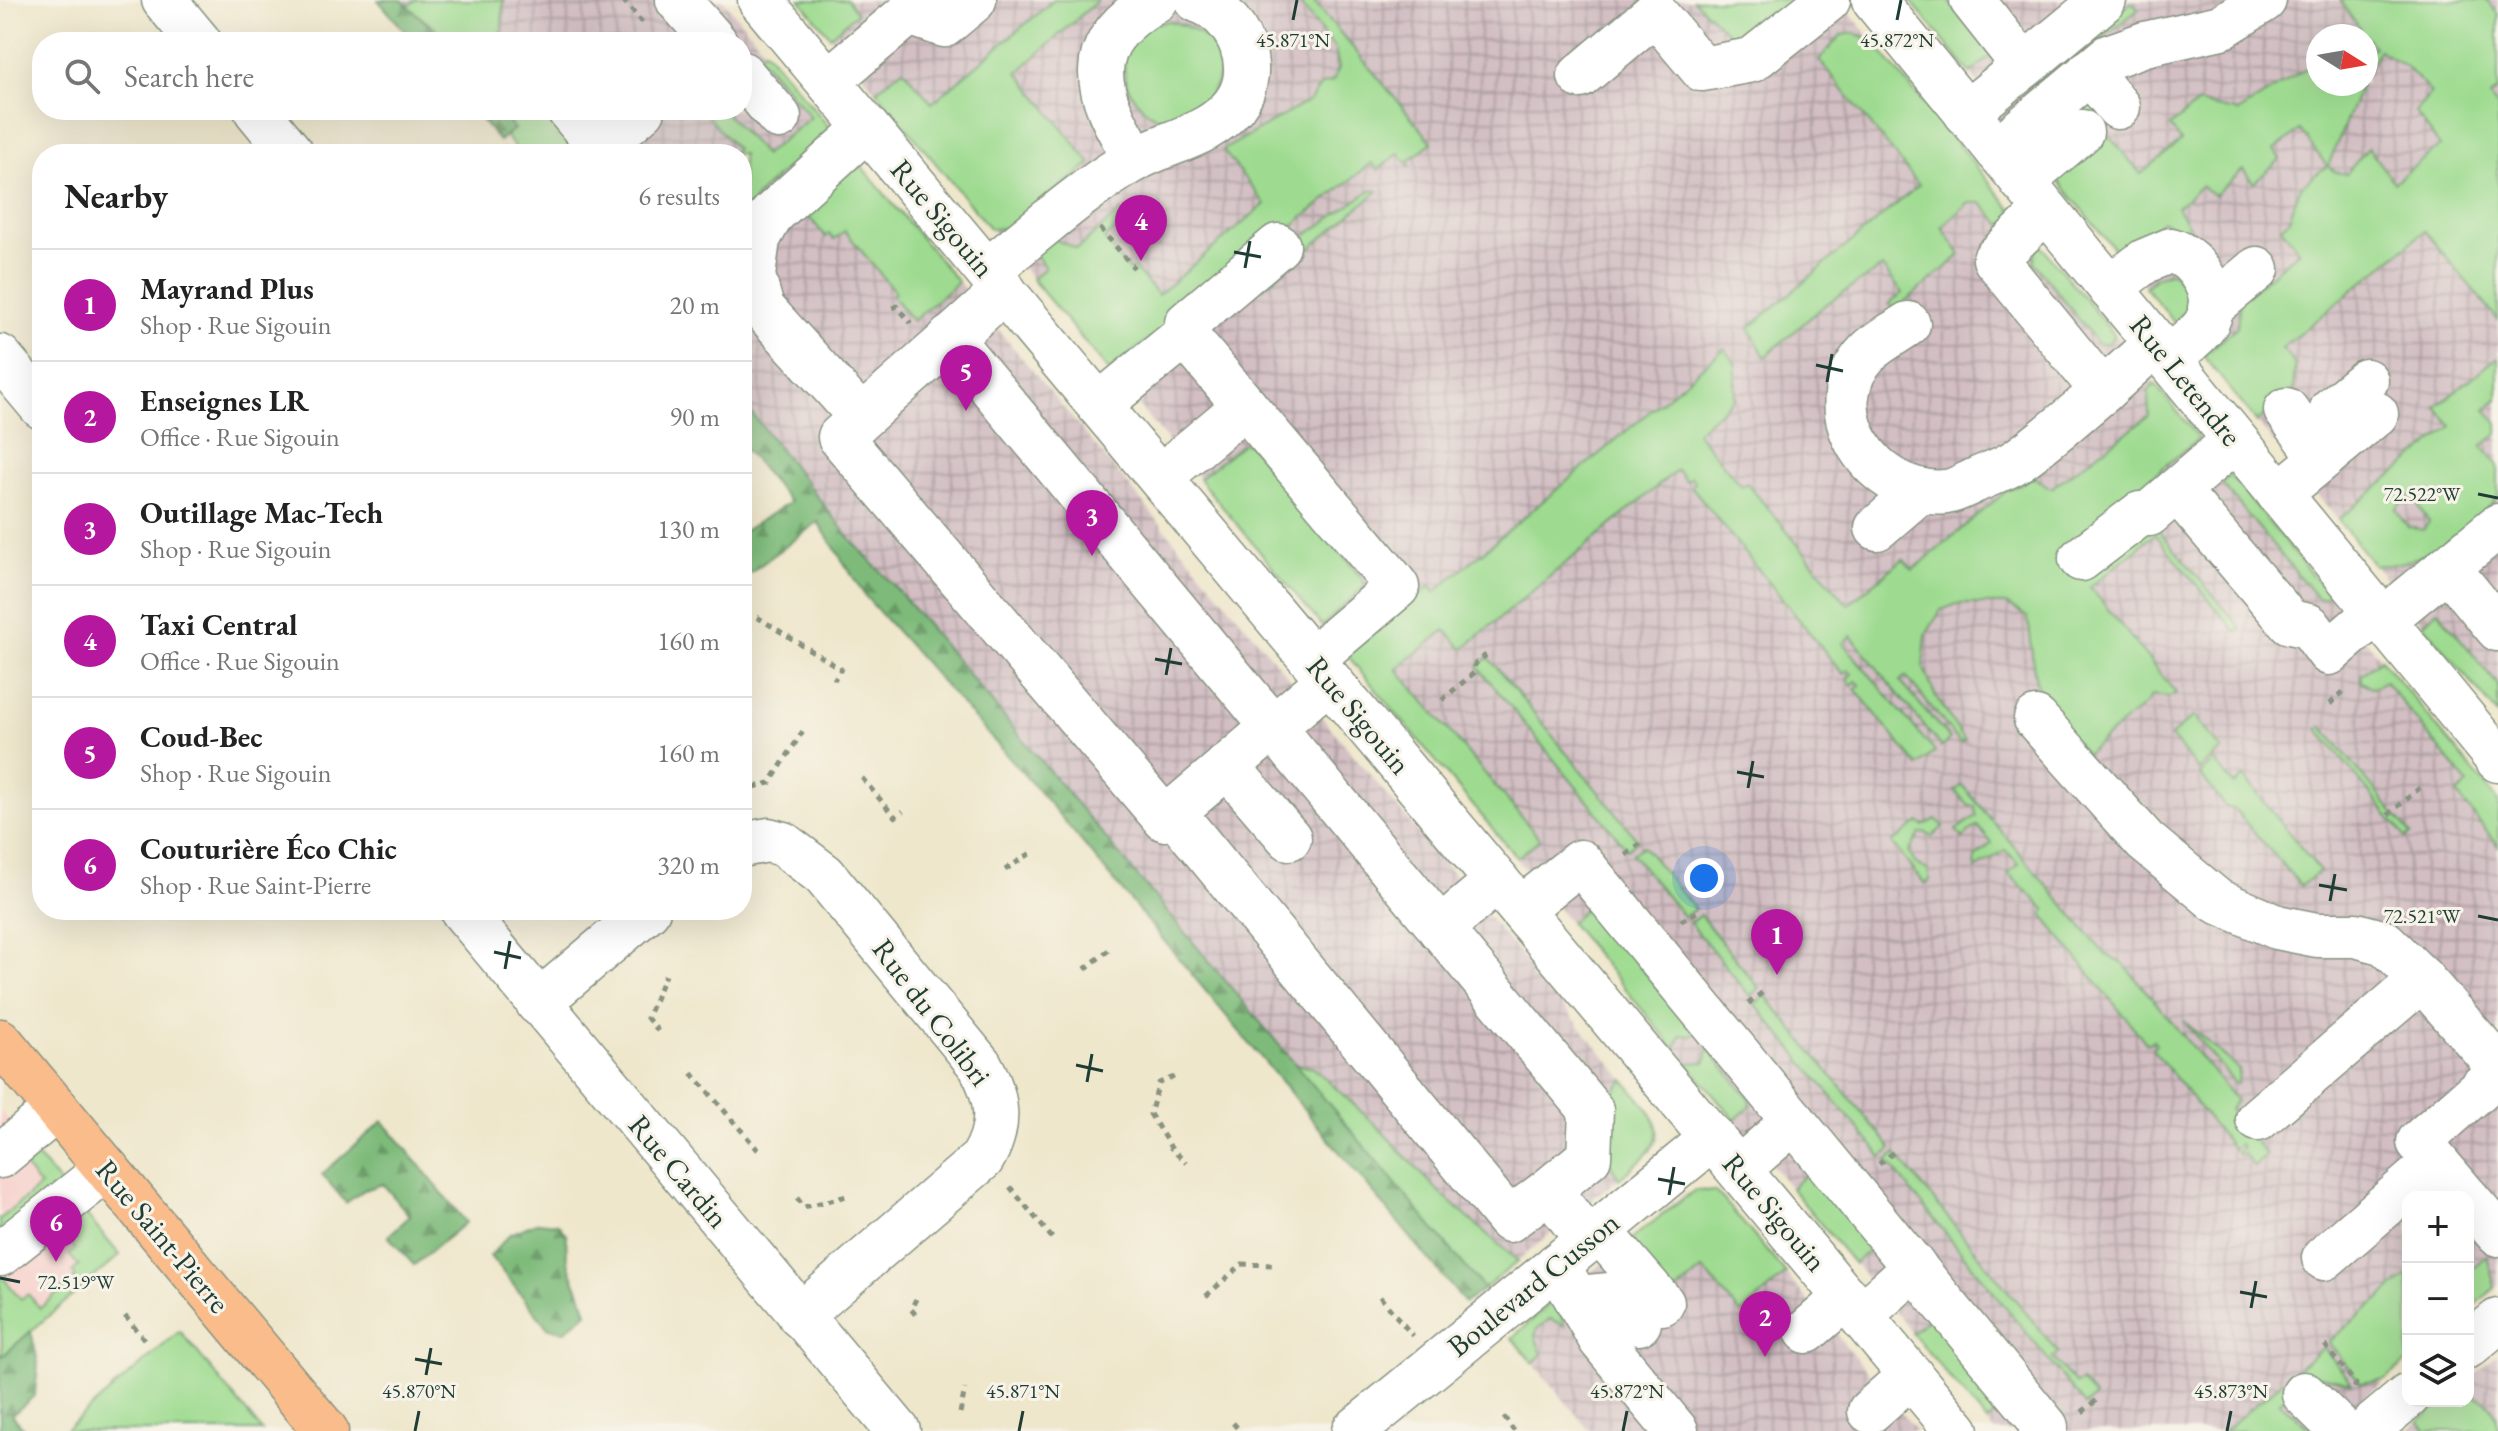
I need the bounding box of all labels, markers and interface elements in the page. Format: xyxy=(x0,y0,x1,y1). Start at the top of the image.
north arrow xyxy=(2306,24,2378,96)
text: 45.871°N xyxy=(1256,27,1330,53)
text: 45.872°N xyxy=(1860,27,1934,53)
search box xyxy=(32,32,752,120)
icon: search xyxy=(60,54,104,98)
text: Search here xyxy=(124,57,254,96)
street label: Rue Sigouin xyxy=(882,151,1004,285)
text: Nearby xyxy=(64,174,168,218)
text: 6 results xyxy=(639,179,720,213)
pin: 4 xyxy=(1115,195,1167,261)
text: Mayrand Plus xyxy=(140,269,314,308)
text: 1 xyxy=(83,288,97,322)
text: 20 m xyxy=(670,288,720,322)
street label: Rue Letendre xyxy=(2121,306,2251,454)
text: Shop · Rue Sigouin xyxy=(140,308,331,342)
pin: 5 xyxy=(940,345,992,411)
text: Enseignes LR xyxy=(140,381,309,420)
text: 2 xyxy=(83,400,97,434)
text: 90 m xyxy=(670,400,720,434)
text: Office · Rue Sigouin xyxy=(140,420,340,454)
text: 72.522°W xyxy=(2384,481,2461,507)
pin: 3 xyxy=(1066,490,1118,556)
text: Outillage Mac-Tech xyxy=(140,493,383,532)
text: 3 xyxy=(83,512,97,546)
text: 130 m xyxy=(657,512,720,546)
text: Shop · Rue Sigouin xyxy=(140,532,331,566)
text: Taxi Central xyxy=(140,605,298,644)
text: 4 xyxy=(83,624,97,658)
text: 160 m xyxy=(657,624,720,658)
text: Office · Rue Sigouin xyxy=(140,644,340,678)
street label: Rue Sigouin xyxy=(1298,648,1420,782)
text: Coud-Bec xyxy=(140,717,263,756)
text: 5 xyxy=(83,736,97,770)
text: 160 m xyxy=(657,736,720,770)
text: Shop · Rue Sigouin xyxy=(140,756,331,790)
text: Couturière Éco Chic xyxy=(140,829,397,868)
text: 6 xyxy=(83,848,97,882)
text: 320 m xyxy=(657,848,720,882)
your location xyxy=(1684,858,1724,898)
text: Shop · Rue Saint-Pierre xyxy=(140,868,371,902)
text: 72.521°W xyxy=(2384,903,2461,929)
pin: 1 xyxy=(1751,909,1803,975)
street label: Rue du Colibri xyxy=(864,930,1000,1094)
street label: Rue Cardin xyxy=(620,1106,738,1236)
street label: Rue Sigouin xyxy=(1714,1145,1836,1279)
street label: Rue Saint-Pierre xyxy=(87,1151,239,1321)
map controls xyxy=(2402,1191,2474,1407)
button: + xyxy=(2402,1191,2474,1263)
pin: 6 xyxy=(30,1196,82,1262)
street label: Boulevard Cusson xyxy=(1439,1203,1627,1365)
button: − xyxy=(2402,1263,2474,1335)
text: 72.519°W xyxy=(38,1269,115,1295)
pin: 2 xyxy=(1739,1291,1791,1357)
button: layers xyxy=(2402,1335,2474,1407)
text: 45.870°N xyxy=(382,1378,456,1404)
text: 45.871°N xyxy=(986,1378,1060,1404)
text: 45.872°N xyxy=(1590,1378,1664,1404)
text: 45.873°N xyxy=(2194,1378,2268,1404)

